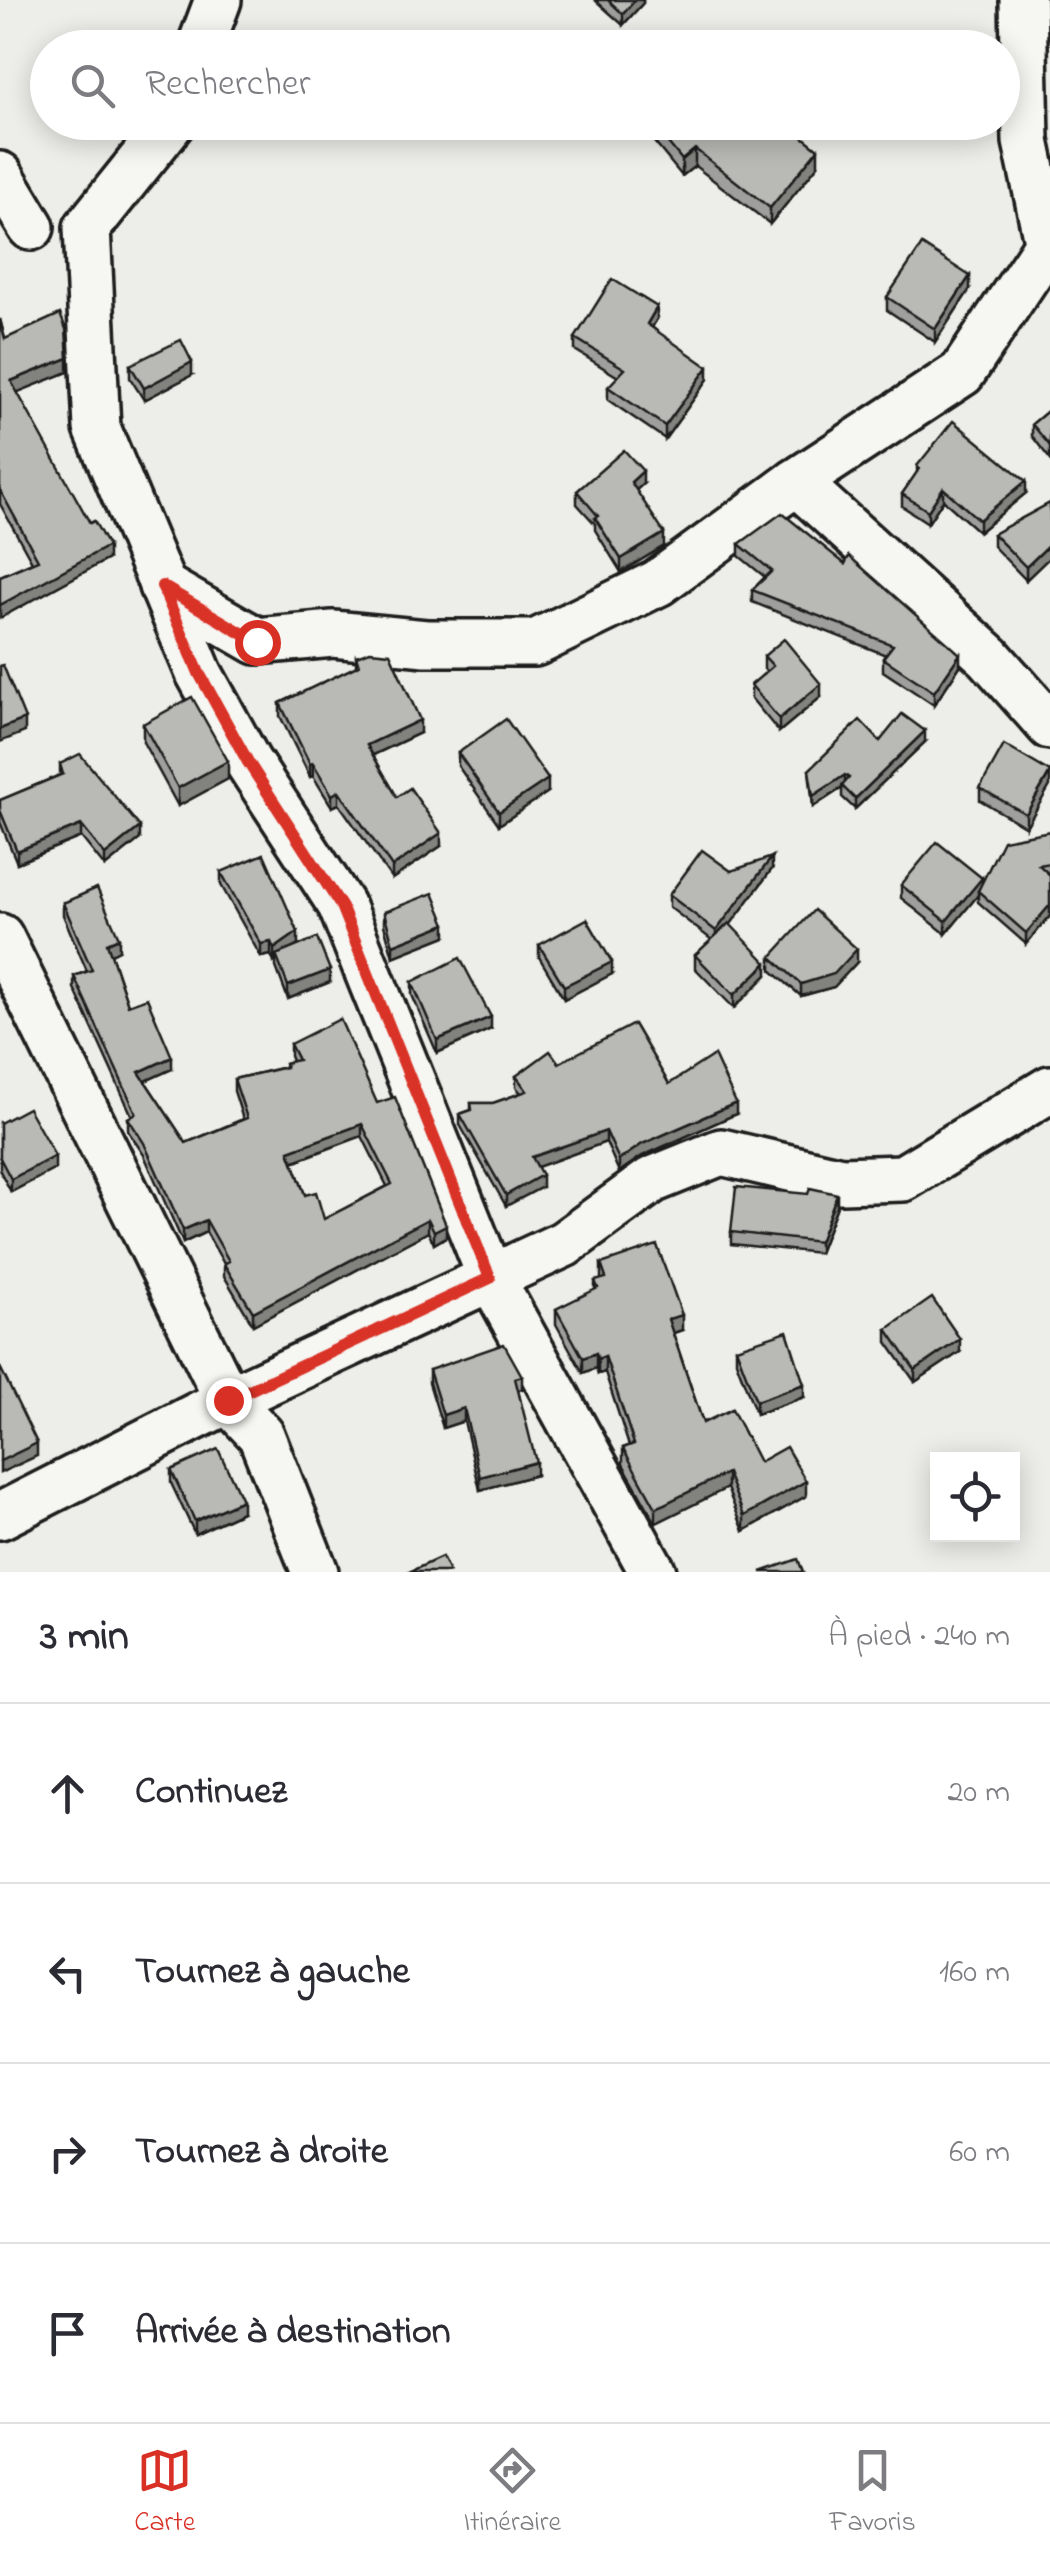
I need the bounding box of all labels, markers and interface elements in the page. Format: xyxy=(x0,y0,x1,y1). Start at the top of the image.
search box xyxy=(30,30,1020,140)
text: Rechercher xyxy=(145,57,311,113)
icon: search xyxy=(65,58,120,113)
route start xyxy=(235,620,281,666)
route end xyxy=(206,1378,252,1424)
map controls xyxy=(930,1452,1020,1542)
button: locate xyxy=(930,1452,1020,1542)
text: 3 min xyxy=(40,1607,129,1668)
text: À pied · 240 m xyxy=(828,1614,1010,1661)
text: Continuez xyxy=(135,1765,287,1821)
icon: ahead xyxy=(40,1766,95,1821)
text: 20 m xyxy=(947,1770,1010,1817)
text: Tournez à gauche xyxy=(135,1945,410,2001)
icon: left xyxy=(40,1946,95,2001)
text: 160 m xyxy=(939,1950,1010,1997)
text: Tournez à droite xyxy=(135,2125,388,2181)
icon: right xyxy=(40,2126,95,2181)
text: 60 m xyxy=(949,2130,1010,2177)
text: Arrivée à destination xyxy=(135,2305,450,2361)
icon: arrive xyxy=(40,2306,95,2361)
tab: Carte xyxy=(134,2443,195,2544)
tab: Itinéraire xyxy=(464,2443,561,2544)
tab: Favoris xyxy=(829,2443,916,2544)

